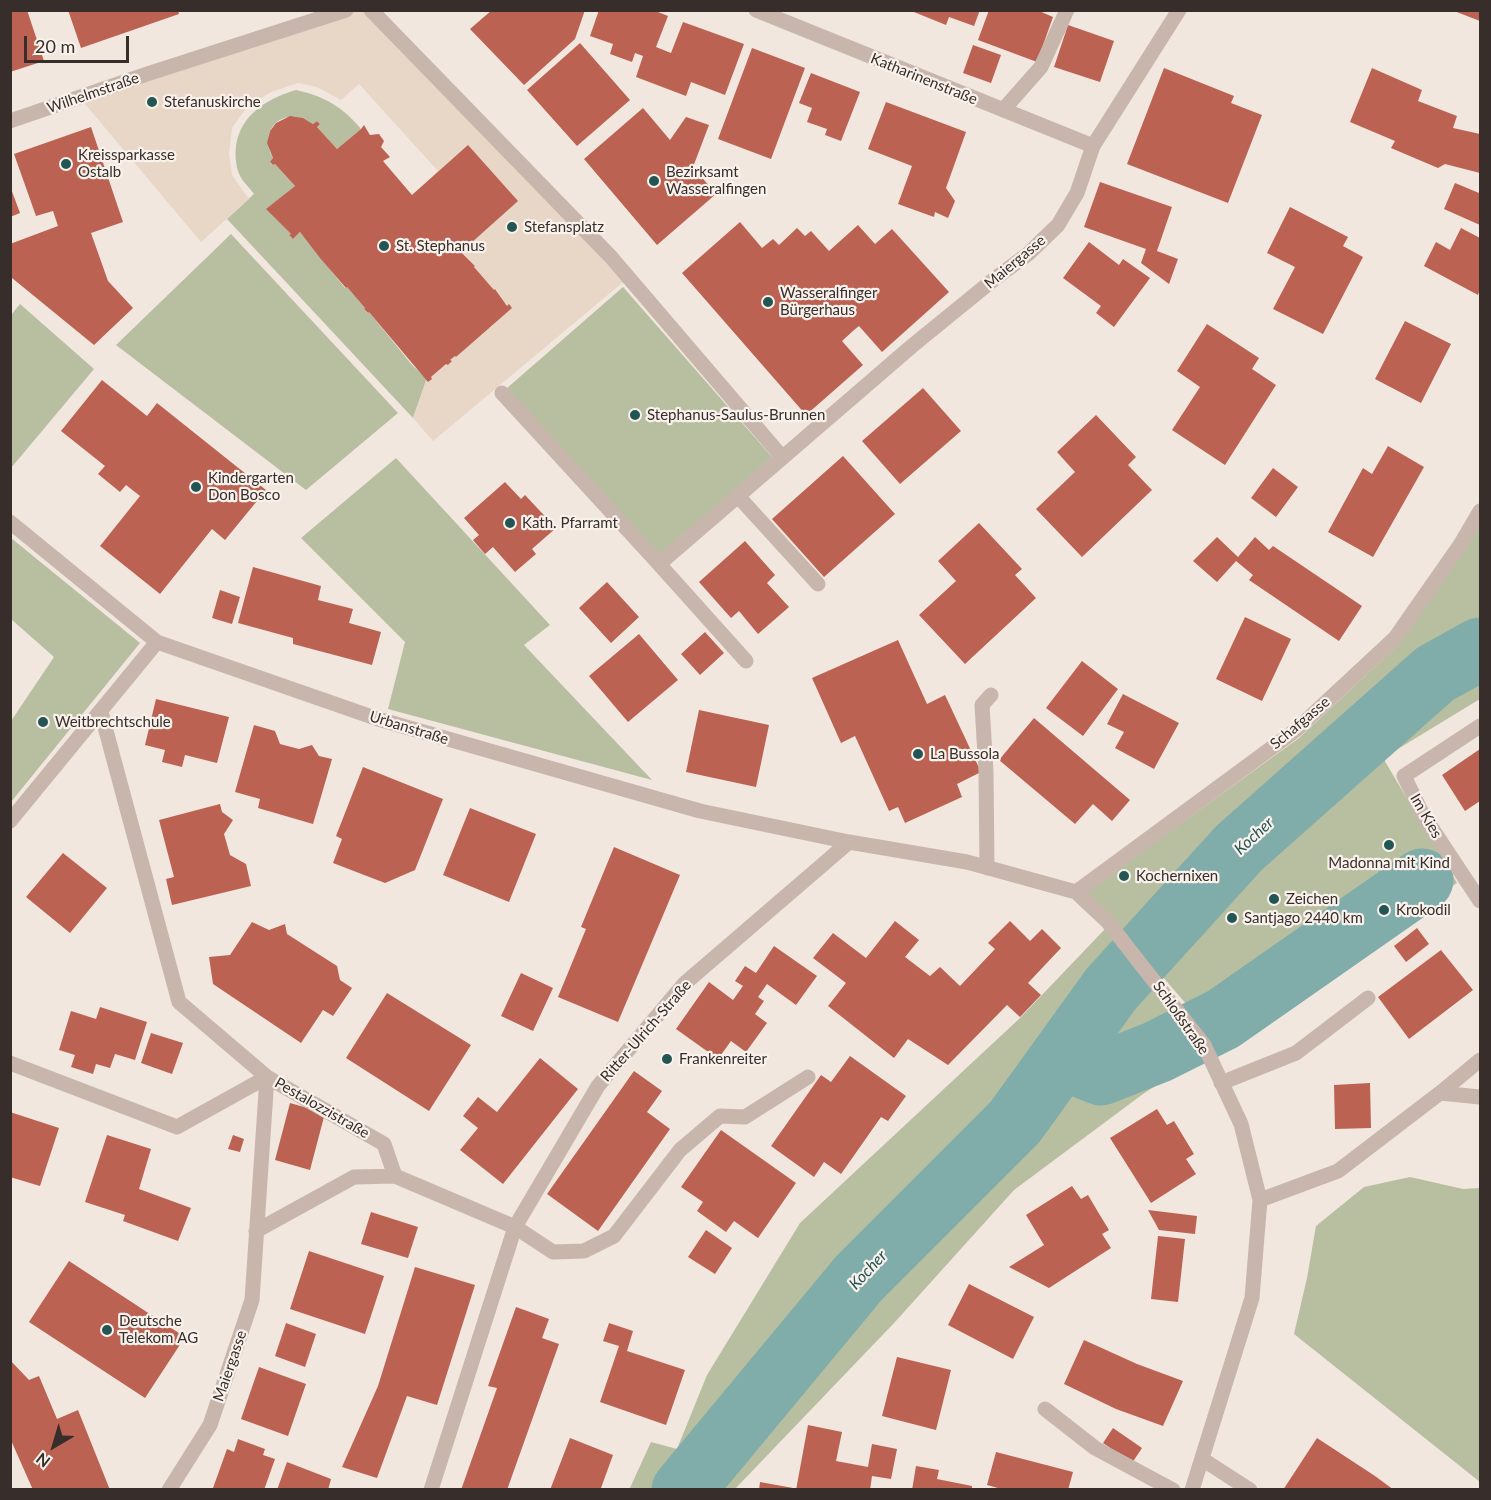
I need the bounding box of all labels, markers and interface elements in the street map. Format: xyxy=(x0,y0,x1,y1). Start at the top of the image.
scale bar xyxy=(27,24,132,62)
text: 20 m xyxy=(35,35,75,57)
street label: Katharinenstraße xyxy=(868,49,980,109)
street label: Wilhelmstraße xyxy=(45,69,141,117)
place label: Stefanuskirche xyxy=(164,93,261,111)
marker: Stefanuskirche xyxy=(145,95,159,109)
place label: Kreissparkasse Ostalb xyxy=(78,146,175,181)
marker: Kreissparkasse Ostalb xyxy=(59,157,73,171)
place label: Bezirksamt Wasseralfingen xyxy=(666,163,766,198)
marker: Bezirksamt Wasseralfingen xyxy=(647,174,661,188)
place label: Stefansplatz xyxy=(524,218,604,236)
marker: Stefansplatz xyxy=(505,220,519,234)
street label: Maiergasse xyxy=(981,231,1049,293)
place label: St. Stephanus xyxy=(396,237,485,255)
marker: St. Stephanus xyxy=(377,239,391,253)
place label: Wasseralfinger Bürgerhaus xyxy=(780,284,877,319)
marker: Wasseralfinger Bürgerhaus xyxy=(761,295,775,309)
place label: Stephanus-Saulus-Brunnen xyxy=(647,406,825,424)
marker: Stephanus-Saulus-Brunnen xyxy=(628,408,642,422)
place label: Kindergarten Don Bosco xyxy=(208,469,294,504)
marker: Kindergarten Don Bosco xyxy=(189,480,203,494)
place label: Kath. Pfarramt xyxy=(522,514,618,532)
marker: Kath. Pfarramt xyxy=(503,516,517,530)
street label: Schafgasse xyxy=(1267,693,1333,753)
street label: Urbanstraße xyxy=(367,707,451,749)
place label: Weitbrechtschule xyxy=(55,713,171,731)
marker: Weitbrechtschule xyxy=(36,715,50,729)
place label: La Bussola xyxy=(930,745,999,763)
marker: La Bussola xyxy=(911,747,925,761)
street label: Im Kies xyxy=(1406,791,1446,841)
water label: Kocher xyxy=(1230,813,1278,859)
marker: Madonna mit Kind xyxy=(1382,838,1396,852)
place label: Madonna mit Kind xyxy=(1328,854,1450,872)
place label: Kochernixen xyxy=(1136,867,1218,885)
marker: Kochernixen xyxy=(1117,869,1131,883)
place label: Zeichen xyxy=(1286,890,1338,908)
marker: Zeichen xyxy=(1267,892,1281,906)
place label: Krokodil xyxy=(1396,901,1451,919)
marker: Krokodil xyxy=(1377,903,1391,917)
place label: Santjago 2440 km xyxy=(1244,909,1363,927)
marker: Santjago 2440 km xyxy=(1225,911,1239,925)
street label: Ritter-Ulrich-Straße xyxy=(597,976,695,1086)
street label: Schloßstraße xyxy=(1149,978,1213,1058)
place label: Frankenreiter xyxy=(679,1050,767,1068)
marker: Frankenreiter xyxy=(660,1052,674,1066)
street label: Pestalozzistraße xyxy=(272,1074,372,1142)
water label: Kocher xyxy=(845,1246,891,1294)
place label: Deutsche Telekom AG xyxy=(119,1312,198,1347)
marker: Deutsche Telekom AG xyxy=(100,1323,114,1337)
street label: Maiergasse xyxy=(209,1328,251,1404)
north arrow xyxy=(24,1416,84,1476)
text: N xyxy=(32,1449,53,1472)

